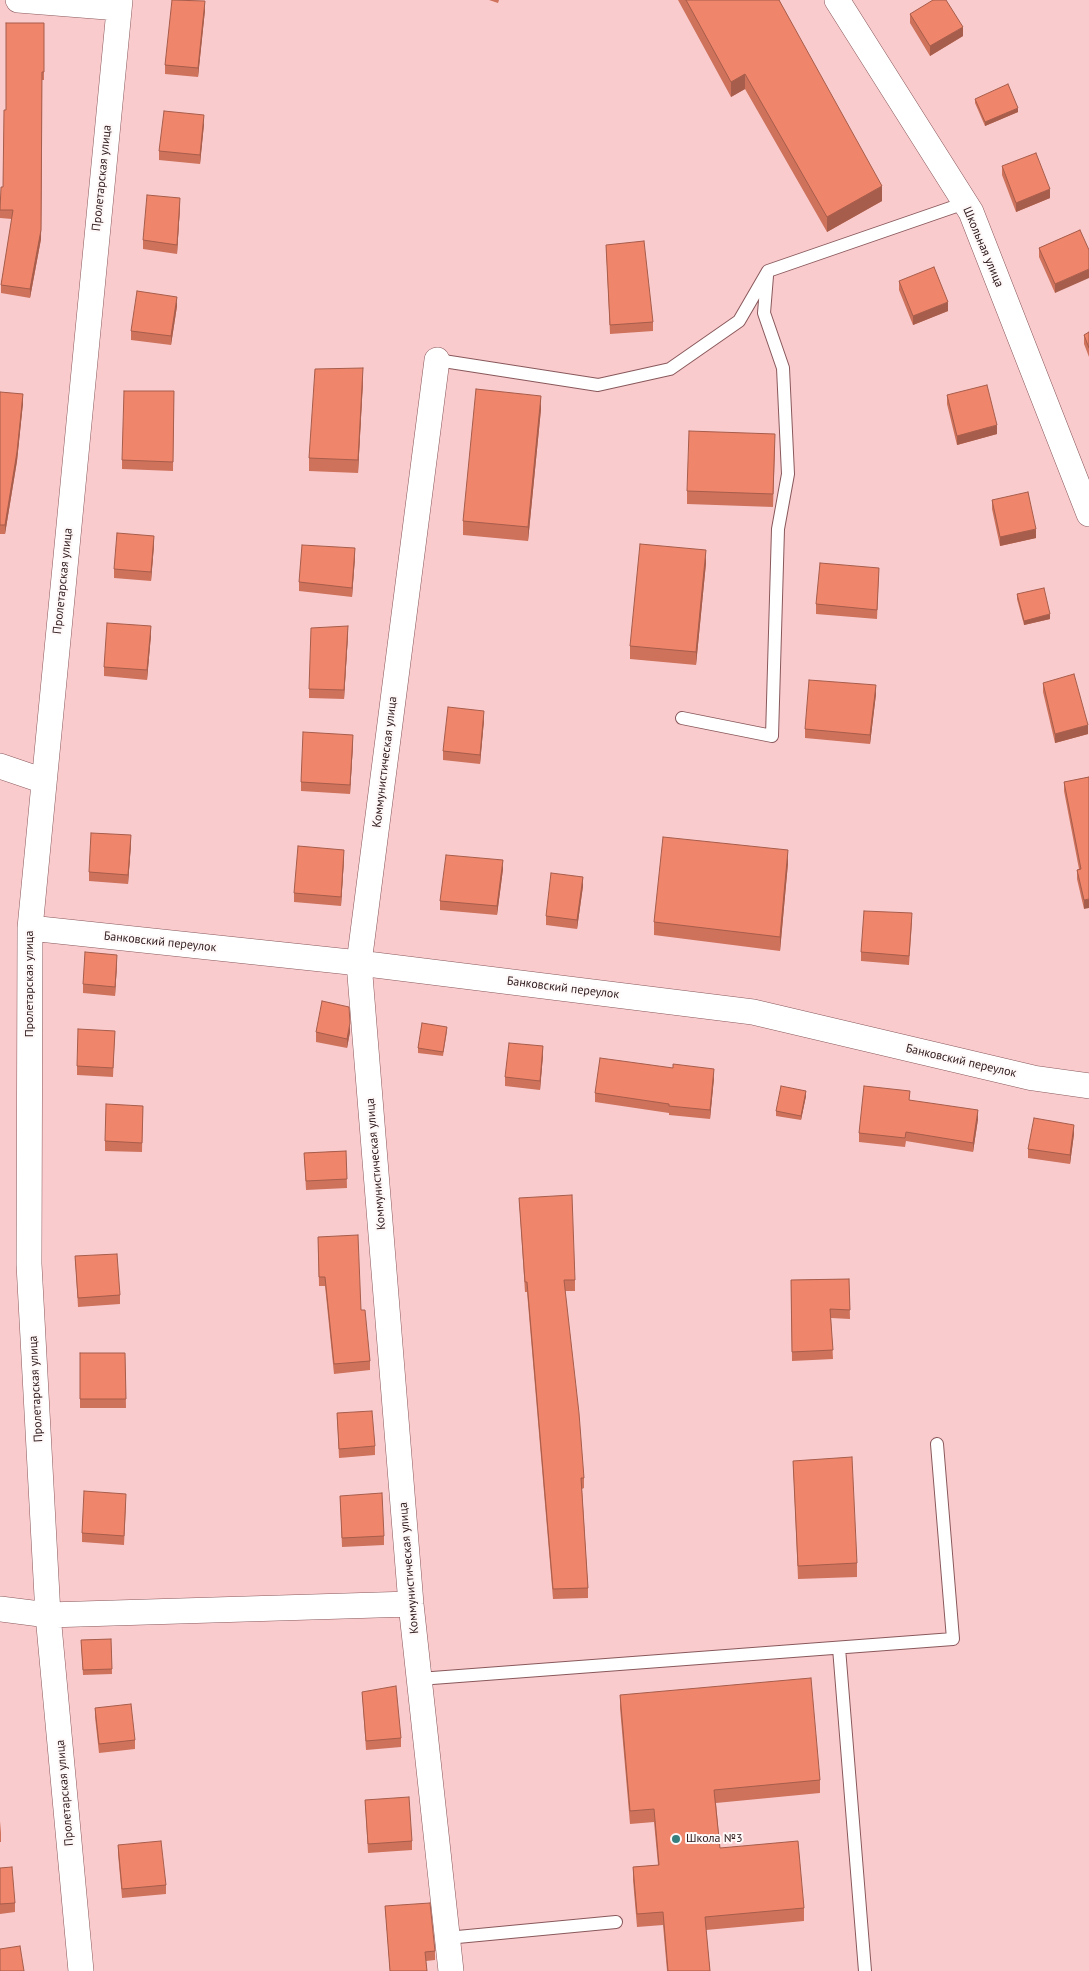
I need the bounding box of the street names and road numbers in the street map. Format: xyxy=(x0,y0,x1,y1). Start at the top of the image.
street label: Пролетарская улица xyxy=(89,124,115,232)
street label: Школьная улица xyxy=(960,205,1006,289)
street label: Пролетарская улица xyxy=(50,527,76,635)
street label: Коммунистическая улица xyxy=(370,696,400,828)
street label: Банковский переулок xyxy=(103,929,217,955)
street label: Пролетарская улица xyxy=(23,931,37,1037)
street label: Банковский переулок xyxy=(506,974,620,1002)
street label: Банковский переулок xyxy=(904,1041,1018,1081)
street label: Коммунистическая улица xyxy=(363,1098,389,1230)
street label: Пролетарская улица xyxy=(26,1335,46,1443)
street label: Коммунистическая улица xyxy=(396,1502,422,1634)
street label: Пролетарская улица xyxy=(53,1739,77,1847)

